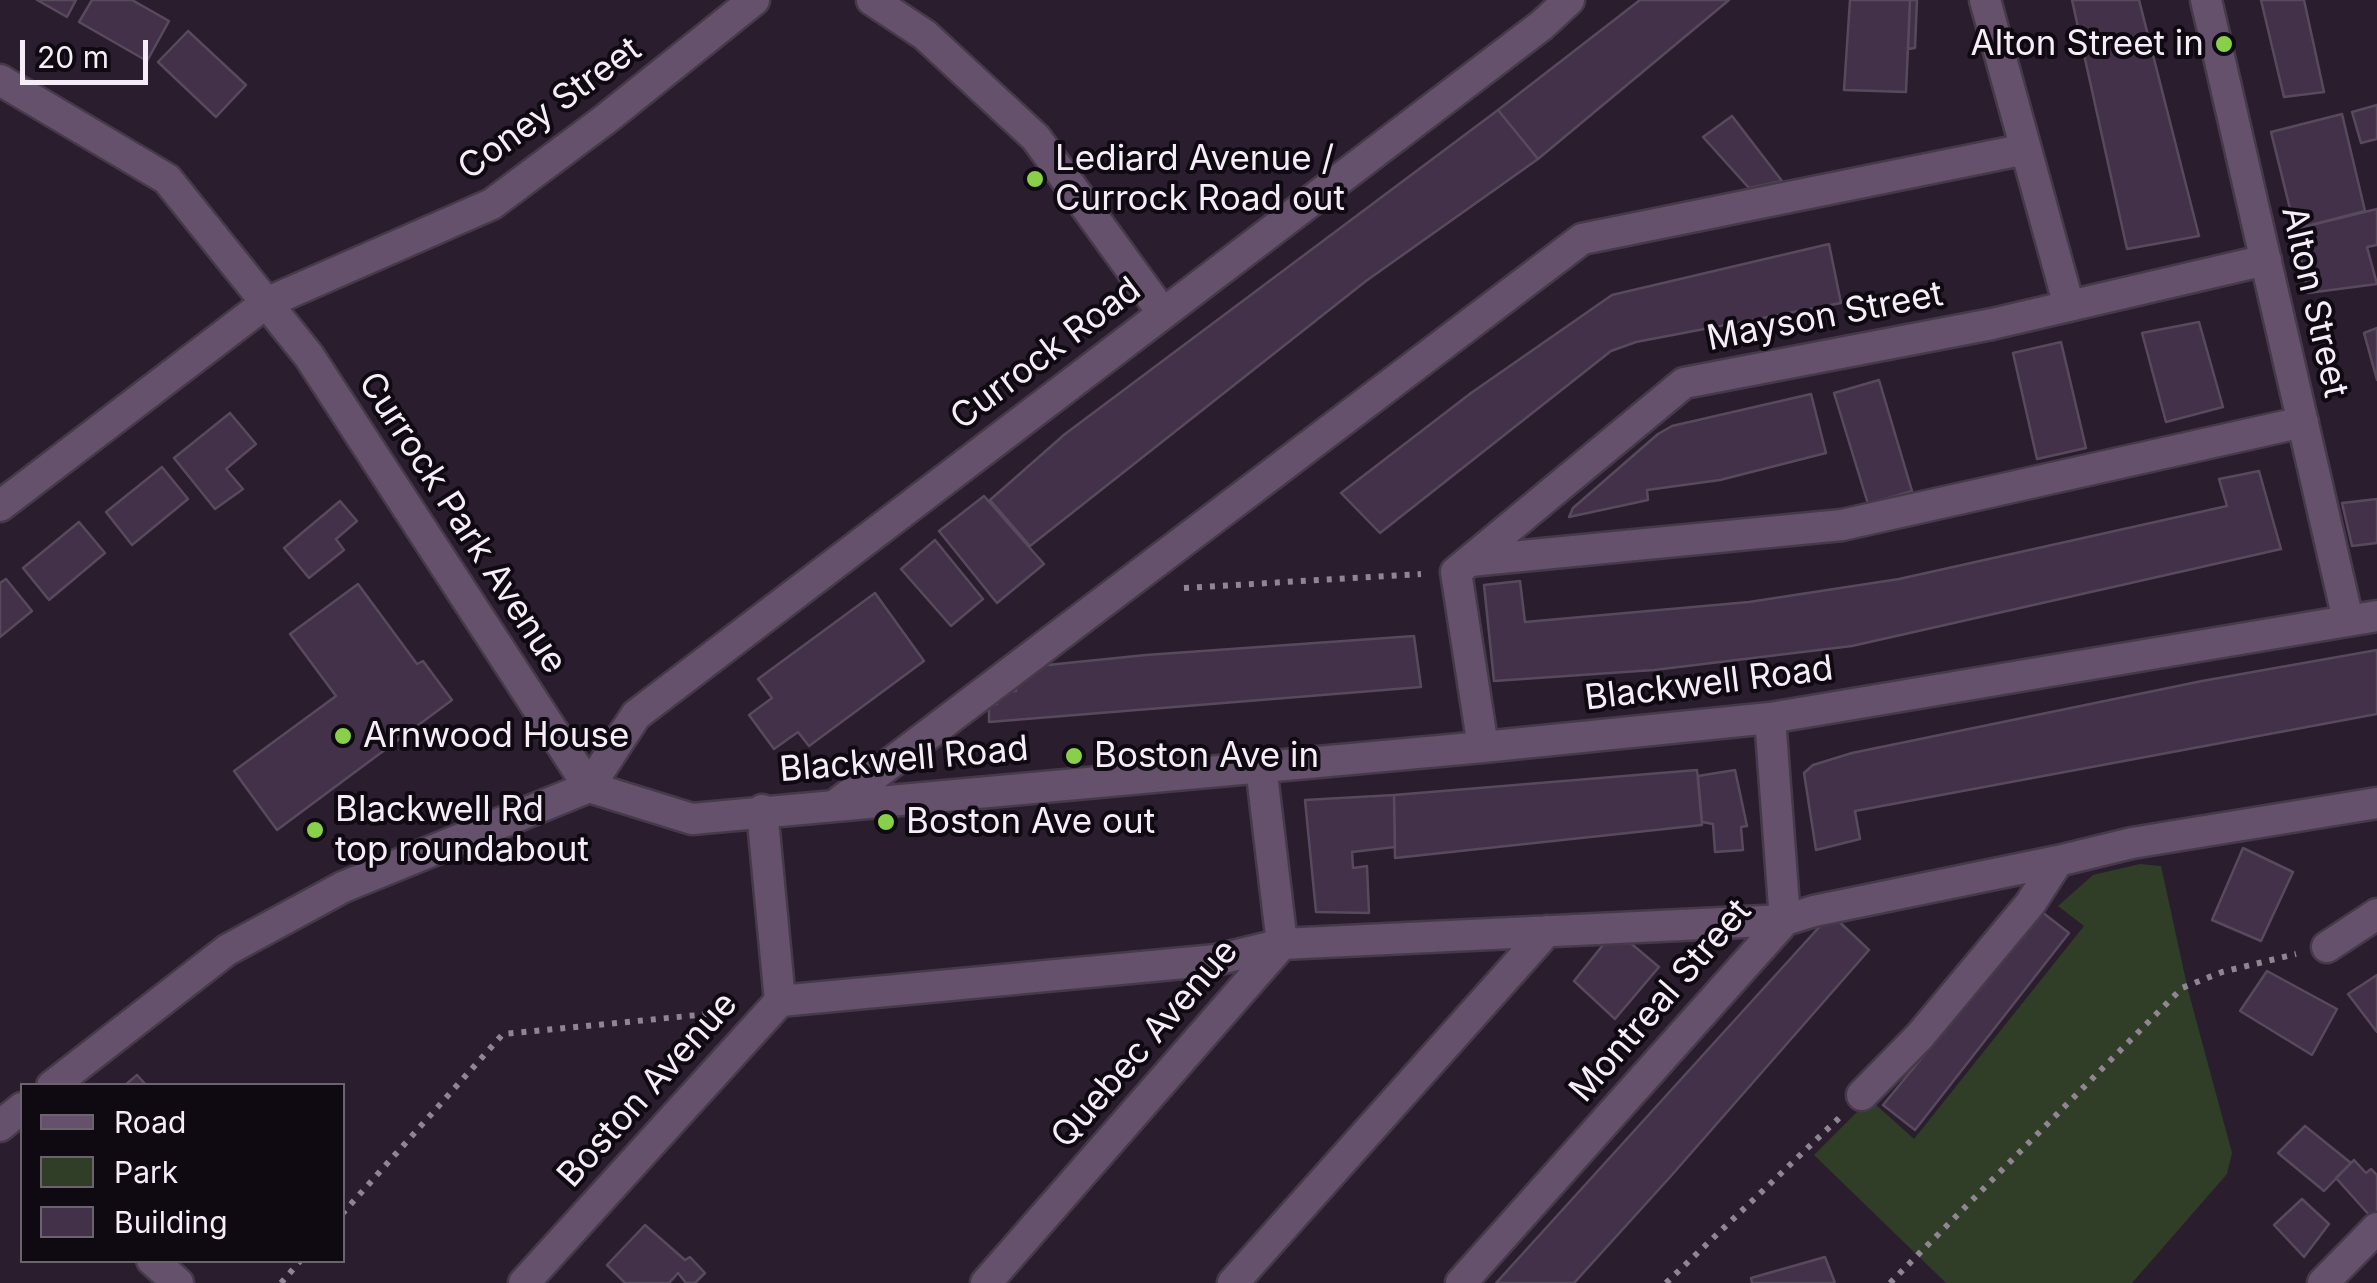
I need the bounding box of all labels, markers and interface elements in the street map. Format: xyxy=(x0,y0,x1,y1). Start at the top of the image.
scale bar xyxy=(25,20,152,82)
place label: Alton Street in xyxy=(1970,23,2204,65)
street label: Coney Street xyxy=(451,29,649,189)
marker: Alton Street in xyxy=(2213,33,2235,55)
text: 20 m xyxy=(37,39,109,75)
place label: Lediard Avenue / Currock Road out xyxy=(1055,138,1345,220)
marker: Lediard Avenue / Currock Road out xyxy=(1024,168,1046,190)
street label: Alton Street xyxy=(2272,203,2356,401)
street label: Currock Road xyxy=(943,269,1149,439)
street label: Mayson Street xyxy=(1704,274,1946,360)
street label: Currock Park Avenue xyxy=(349,365,575,681)
street label: Blackwell Road xyxy=(1582,648,1836,720)
place label: Arnwood House xyxy=(363,715,629,757)
marker: Arnwood House xyxy=(332,725,354,747)
street label: Blackwell Road xyxy=(778,728,1030,792)
place label: Boston Ave in xyxy=(1094,735,1319,777)
marker: Boston Ave in xyxy=(1063,745,1085,767)
place label: Blackwell Rd top roundabout xyxy=(335,789,589,871)
place label: Boston Ave out xyxy=(906,801,1155,843)
marker: Boston Ave out xyxy=(875,811,897,833)
marker: Blackwell Rd top roundabout xyxy=(304,819,326,841)
street label: Montreal Street xyxy=(1562,891,1760,1111)
street label: Quebec Avenue xyxy=(1043,931,1247,1157)
street label: Boston Avenue xyxy=(549,984,747,1196)
legend xyxy=(20,1083,345,1263)
text: Road xyxy=(114,1104,186,1140)
text: Park xyxy=(114,1154,178,1190)
text: Building xyxy=(114,1204,228,1240)

